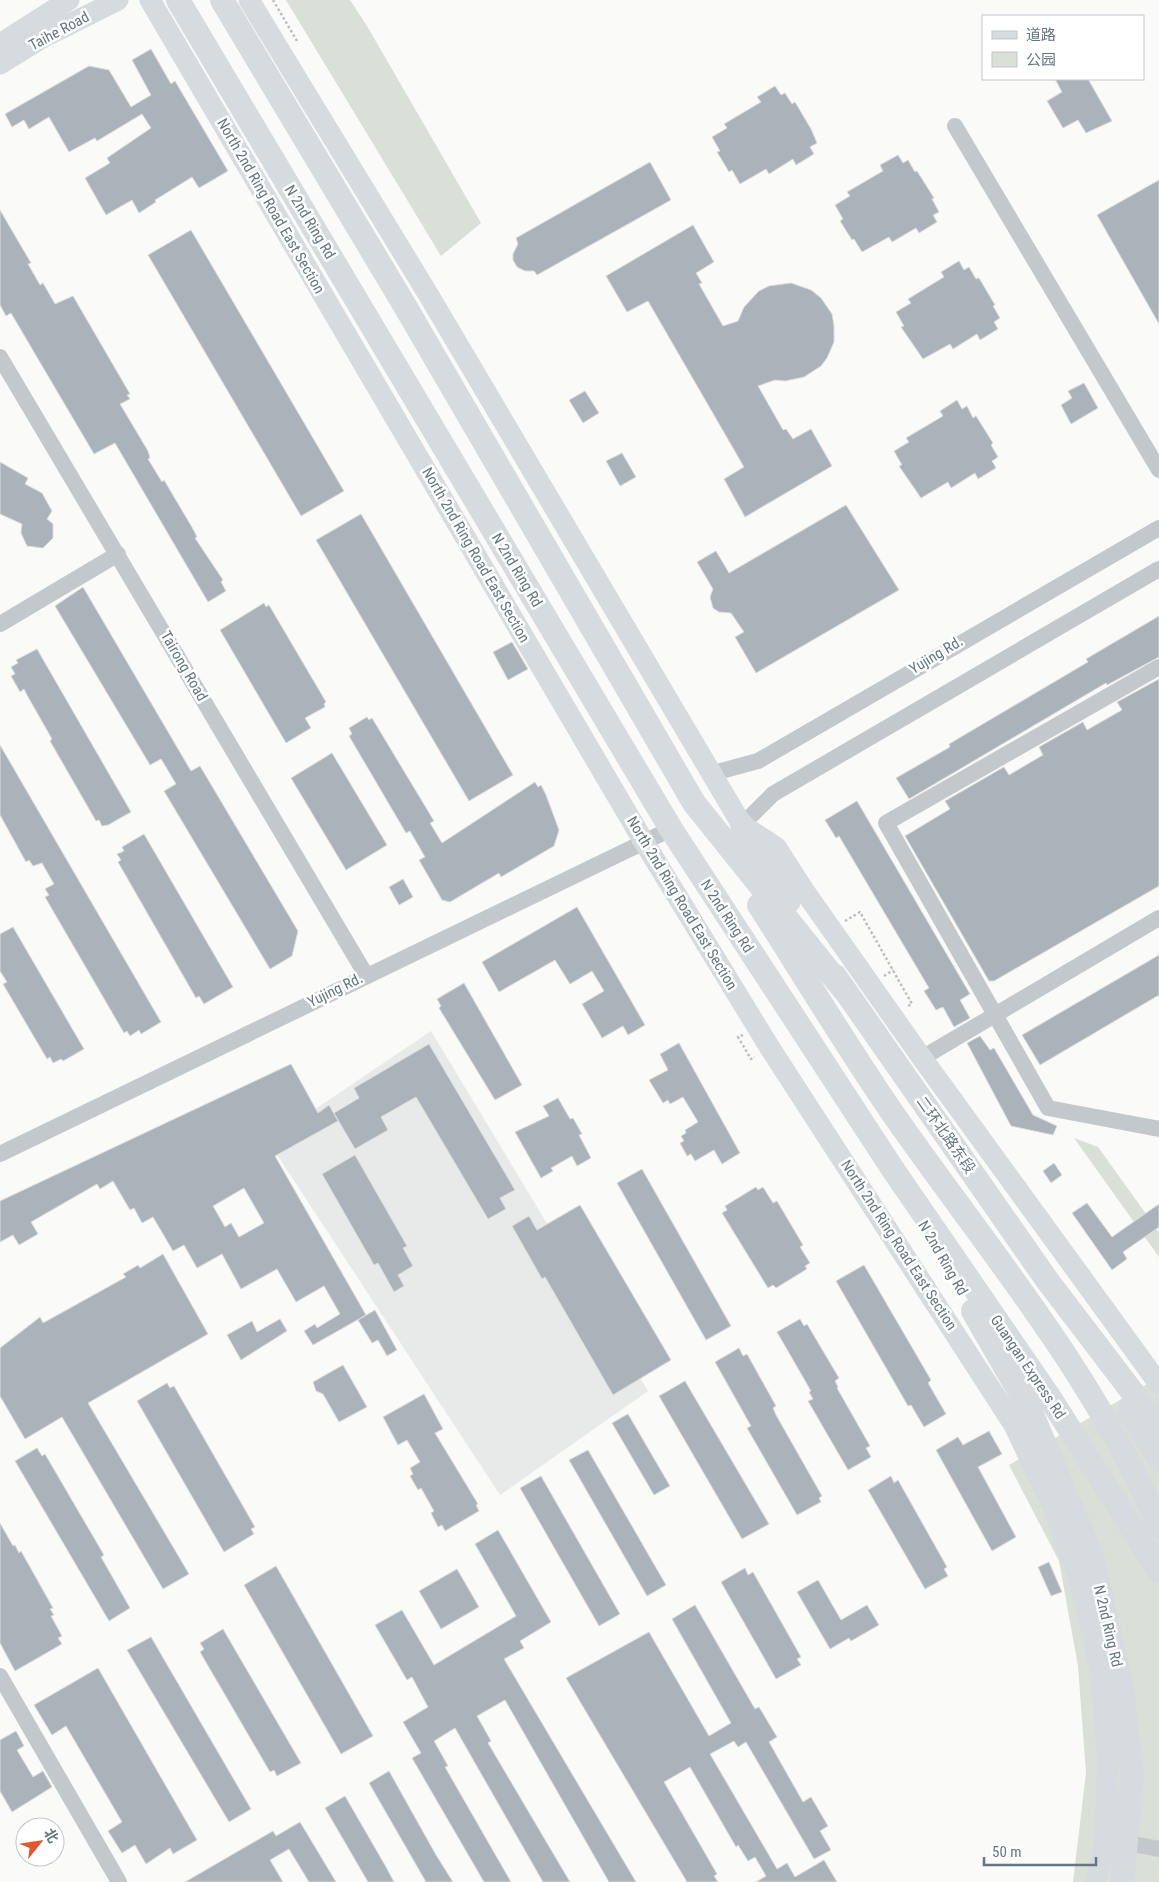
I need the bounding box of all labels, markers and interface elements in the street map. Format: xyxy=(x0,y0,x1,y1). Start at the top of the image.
street label: Taihe Road xyxy=(26,8,92,54)
legend xyxy=(982,15,1144,80)
text: 道路 xyxy=(1026,26,1056,44)
text: 公园 xyxy=(1026,51,1056,69)
street label: North 2nd Ring Road East Section xyxy=(213,115,329,297)
street label: N 2nd Ring Rd xyxy=(281,182,339,262)
street label: North 2nd Ring Road East Section xyxy=(418,464,534,646)
street label: N 2nd Ring Rd xyxy=(488,530,546,610)
street label: Tairong Road xyxy=(157,628,211,704)
street label: Yujing Rd. xyxy=(906,632,966,678)
street label: North 2nd Ring Road East Section xyxy=(623,813,741,993)
street label: N 2nd Ring Rd xyxy=(697,876,757,956)
street label: Yujing Rd. xyxy=(304,969,366,1011)
street label: 二环北路东段 xyxy=(913,1093,979,1177)
street label: North 2nd Ring Road East Section xyxy=(837,1157,961,1333)
street label: N 2nd Ring Rd xyxy=(914,1217,972,1299)
street label: Guangan Express Rd xyxy=(987,1312,1069,1422)
street label: N 2nd Ring Rd xyxy=(1090,1583,1126,1669)
north arrow xyxy=(15,1817,65,1867)
text: 北 xyxy=(41,1825,62,1846)
scale bar xyxy=(984,1834,1096,1866)
text: 50 m xyxy=(992,1843,1022,1861)

